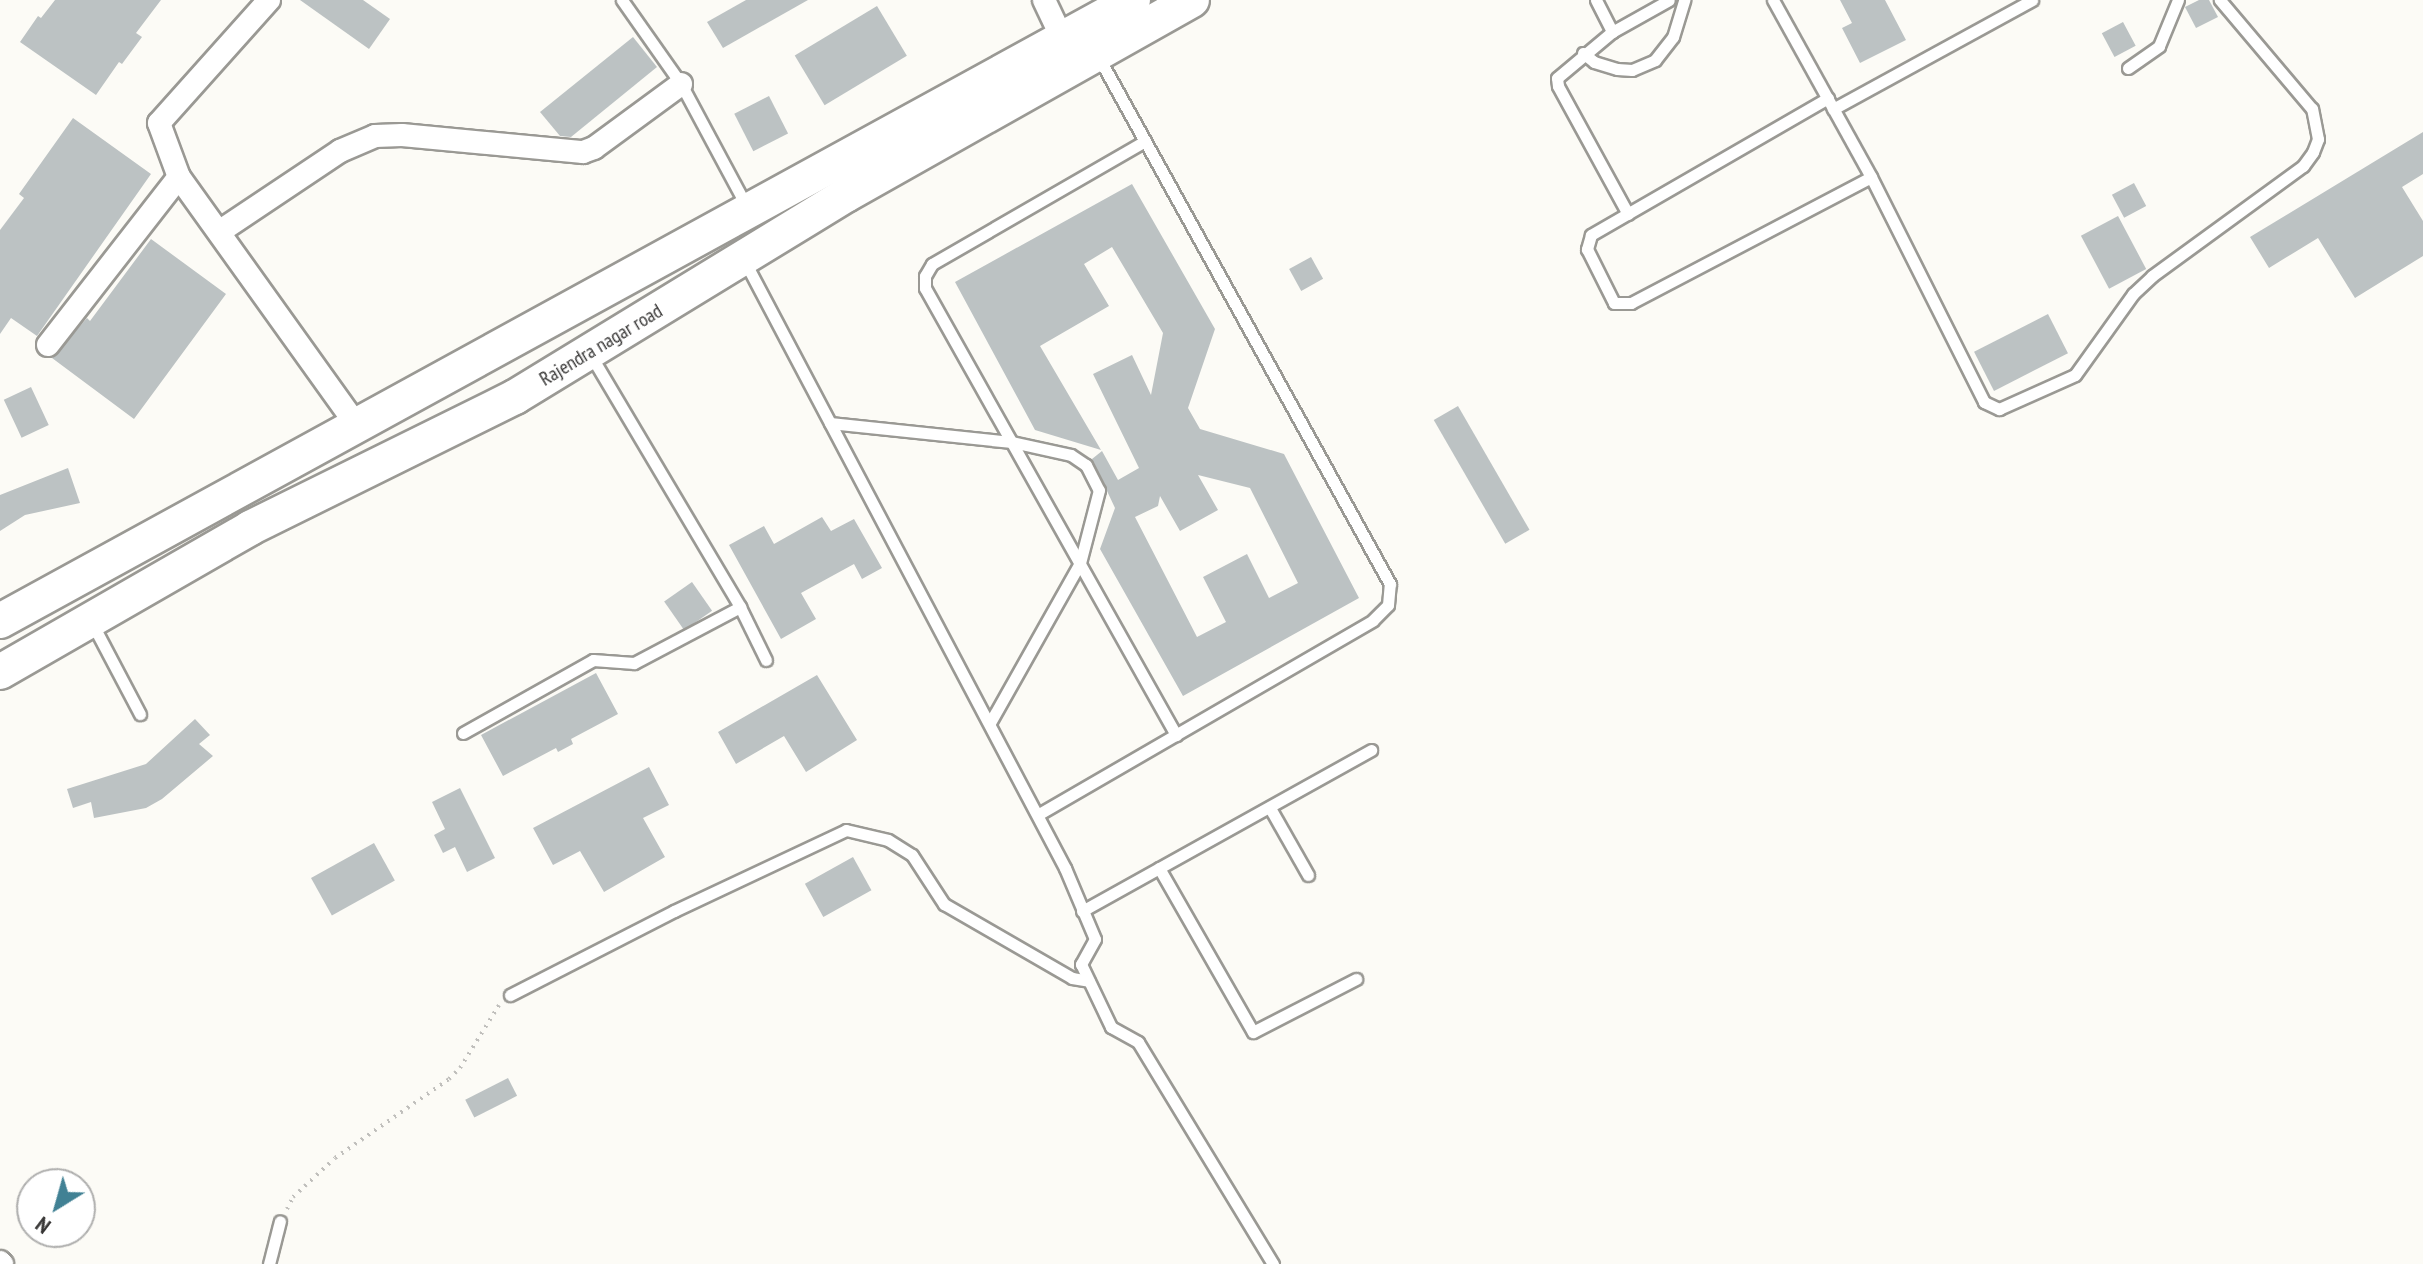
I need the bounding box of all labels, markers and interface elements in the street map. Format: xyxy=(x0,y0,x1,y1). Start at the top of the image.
street label: Rajendra nagar road xyxy=(535,299,667,391)
north arrow xyxy=(16,1168,96,1248)
text: N xyxy=(30,1211,56,1240)

